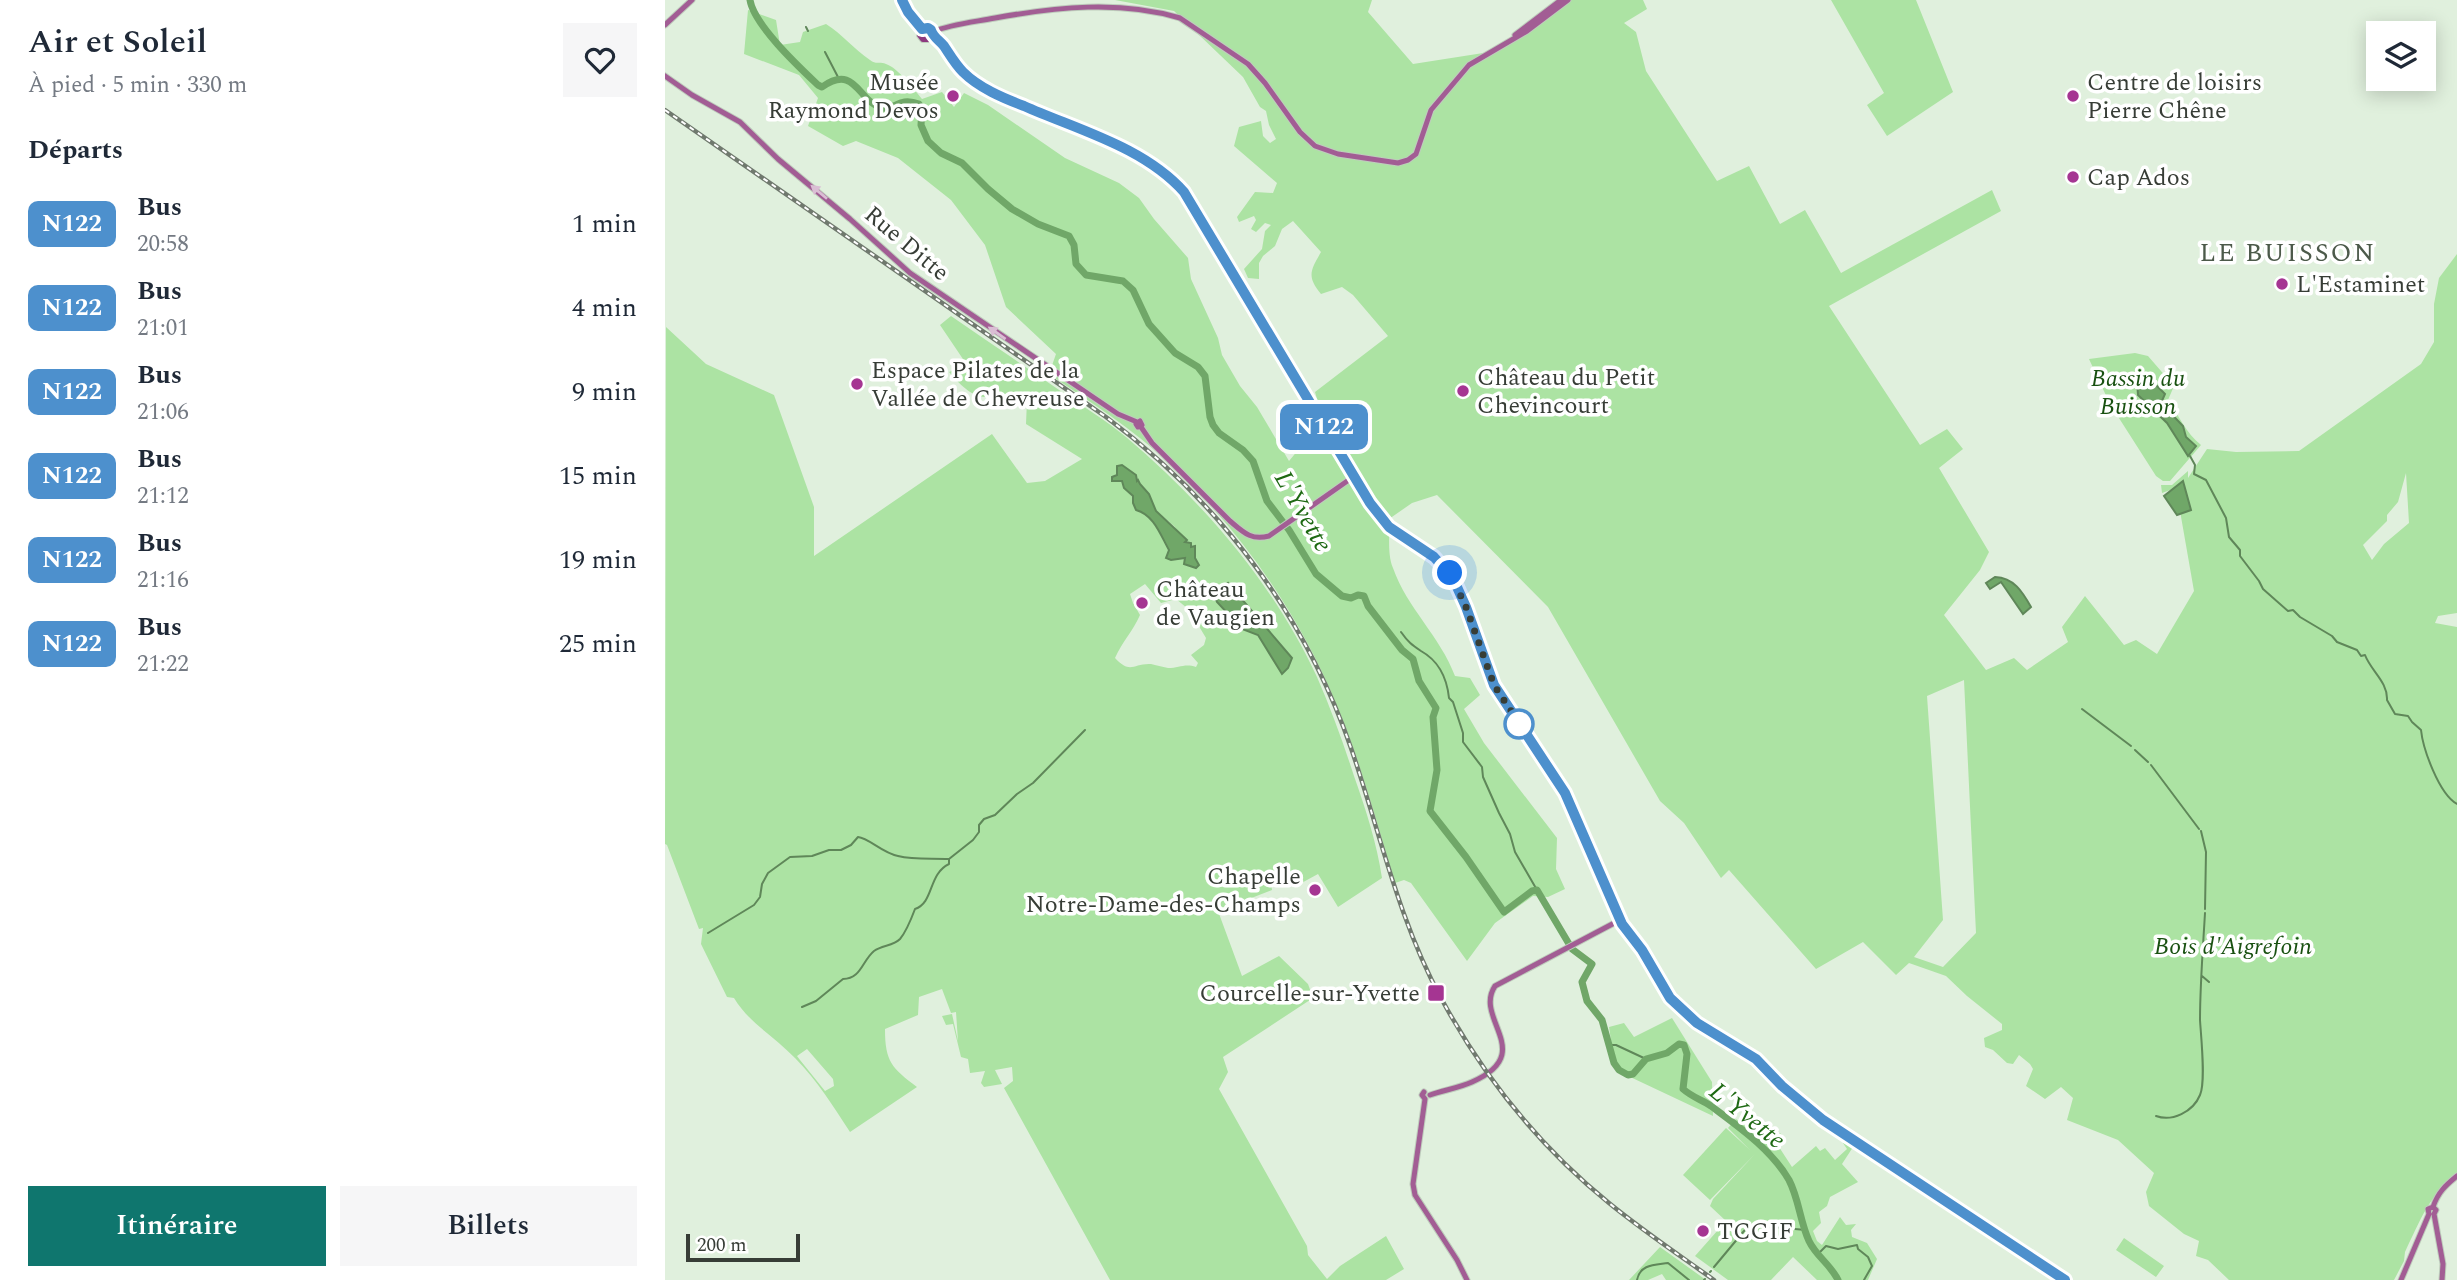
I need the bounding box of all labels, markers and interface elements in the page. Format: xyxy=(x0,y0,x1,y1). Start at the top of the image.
text: Air et Soleil xyxy=(28,17,207,67)
map controls xyxy=(2366,21,2436,91)
button: layers xyxy=(2366,21,2436,91)
button: heart xyxy=(563,23,637,97)
place label: Musée Raymond Devos xyxy=(768,65,939,129)
place label: Centre de loisirs Pierre Chêne xyxy=(2087,65,2262,129)
text: À pied · 5 min · 330 m xyxy=(28,68,247,103)
marker: Musée Raymond Devos xyxy=(945,88,961,104)
marker: Centre de loisirs Pierre Chêne xyxy=(2065,88,2081,104)
text: Départs xyxy=(28,130,123,170)
place label: Cap Ados xyxy=(2087,160,2190,196)
marker: Cap Ados xyxy=(2065,169,2081,185)
one-way arrow xyxy=(810,185,828,200)
text: Bus xyxy=(137,187,182,227)
street label: Rue Ditte xyxy=(856,197,957,290)
text: 1 min xyxy=(572,204,637,244)
text: N122 xyxy=(42,206,102,242)
text: 20:58 xyxy=(137,227,189,262)
district label: LE BUISSON xyxy=(2200,233,2376,273)
place label: L'Estaminet xyxy=(2296,267,2425,303)
text: Bus xyxy=(137,271,182,311)
marker: L'Estaminet xyxy=(2274,276,2290,292)
text: 4 min xyxy=(572,288,637,328)
text: N122 xyxy=(42,290,102,326)
text: 21:01 xyxy=(137,311,189,346)
one-way arrow xyxy=(988,326,1006,340)
place label: Espace Pilates de la Vallée de Chevreuse xyxy=(871,353,1085,417)
text: Bus xyxy=(137,355,182,395)
place label: Château du Petit Chevincourt xyxy=(1477,360,1655,424)
park label: Bassin du Buisson xyxy=(2091,361,2186,425)
text: 9 min xyxy=(572,372,637,412)
text: N122 xyxy=(42,374,102,410)
marker: Espace Pilates de la Vallée de Chevreuse xyxy=(849,376,865,392)
marker: Château du Petit Chevincourt xyxy=(1455,383,1471,399)
text: 21:06 xyxy=(137,395,189,430)
line badge: N122 xyxy=(1275,404,1373,450)
text: N122 xyxy=(1294,409,1354,445)
text: Bus xyxy=(137,439,182,479)
text: 15 min xyxy=(559,456,637,496)
text: N122 xyxy=(42,458,102,494)
water label: L'Yvette xyxy=(1264,463,1343,560)
text: 21:12 xyxy=(137,479,189,514)
text: Bus xyxy=(137,523,182,563)
text: 19 min xyxy=(559,540,637,580)
text: N122 xyxy=(42,542,102,578)
your location xyxy=(1432,555,1467,590)
text: 21:16 xyxy=(137,563,189,598)
place label: Château de Vaugien xyxy=(1156,572,1275,636)
marker: Château de Vaugien xyxy=(1134,595,1150,611)
text: Bus xyxy=(137,607,182,647)
text: 25 min xyxy=(559,624,637,664)
text: N122 xyxy=(42,626,102,662)
text: 21:22 xyxy=(137,647,189,682)
unlabelled marker xyxy=(1504,709,1534,739)
place label: Chapelle Notre-Dame-des-Champs xyxy=(1026,859,1301,923)
marker: Chapelle Notre-Dame-des-Champs xyxy=(1307,882,1323,898)
park label: Bois d'Aigrefoin xyxy=(2154,929,2312,965)
place label: Courcelle-sur-Yvette xyxy=(1200,976,1420,1012)
marker: Courcelle-sur-Yvette xyxy=(1426,983,1446,1003)
water label: L'Yvette xyxy=(1700,1072,1795,1159)
button: Itinéraire xyxy=(28,1186,326,1266)
button: Billets xyxy=(340,1186,637,1266)
place label: TCGIF xyxy=(1717,1214,1793,1250)
marker: TCGIF xyxy=(1695,1223,1711,1239)
scale bar xyxy=(686,1231,800,1263)
text: 200 m xyxy=(697,1231,747,1260)

